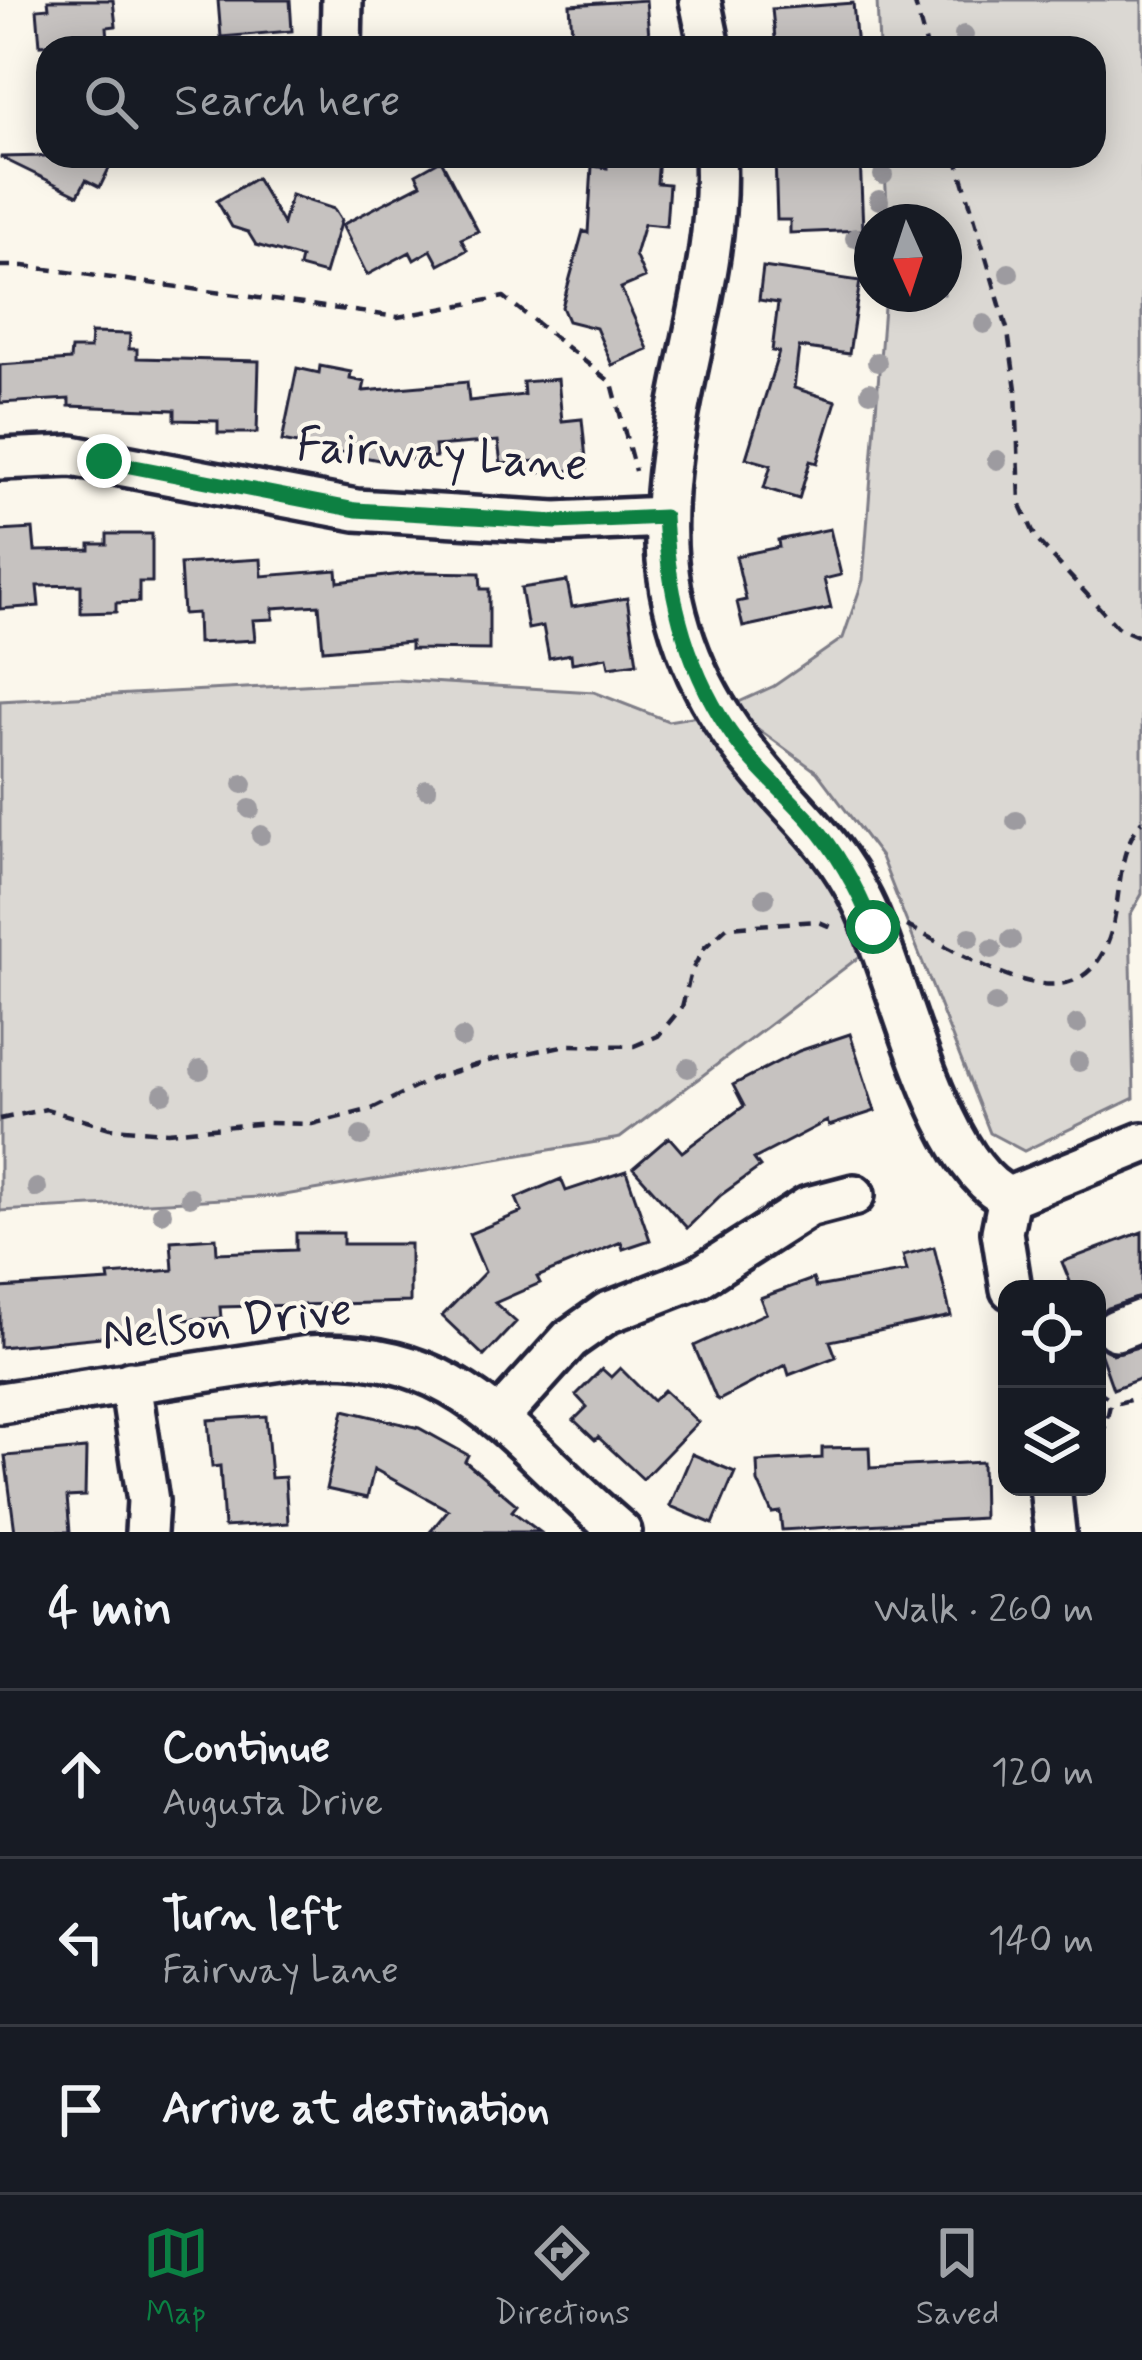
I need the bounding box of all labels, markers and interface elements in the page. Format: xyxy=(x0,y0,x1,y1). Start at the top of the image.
search box xyxy=(36,36,1106,168)
icon: search xyxy=(78,69,144,135)
text: Search here xyxy=(174,73,401,132)
north arrow xyxy=(854,204,962,312)
street label: Fairway Lane xyxy=(294,414,590,498)
route end xyxy=(77,434,131,488)
route start xyxy=(846,900,900,954)
street label: Nelson Drive xyxy=(99,1279,355,1367)
map controls xyxy=(998,1280,1106,1496)
button: locate xyxy=(998,1280,1106,1388)
button: layers xyxy=(998,1388,1106,1496)
text: 4 min xyxy=(48,1577,172,1643)
text: Walk · 260 m xyxy=(874,1585,1094,1636)
text: Continue xyxy=(162,1719,330,1778)
icon: ahead xyxy=(48,1741,114,1807)
text: 120 m xyxy=(991,1748,1094,1799)
text: Augusta Drive xyxy=(162,1778,383,1829)
text: Turn left xyxy=(162,1887,342,1946)
icon: left xyxy=(48,1909,114,1975)
text: 140 m xyxy=(988,1916,1094,1967)
text: Fairway Lane xyxy=(162,1946,399,1997)
icon: arrive xyxy=(48,2077,114,2143)
text: Arrive at destination xyxy=(162,2080,550,2139)
tab: Map xyxy=(143,2220,209,2336)
tab: Directions xyxy=(494,2220,630,2336)
tab: Saved xyxy=(916,2220,999,2336)

